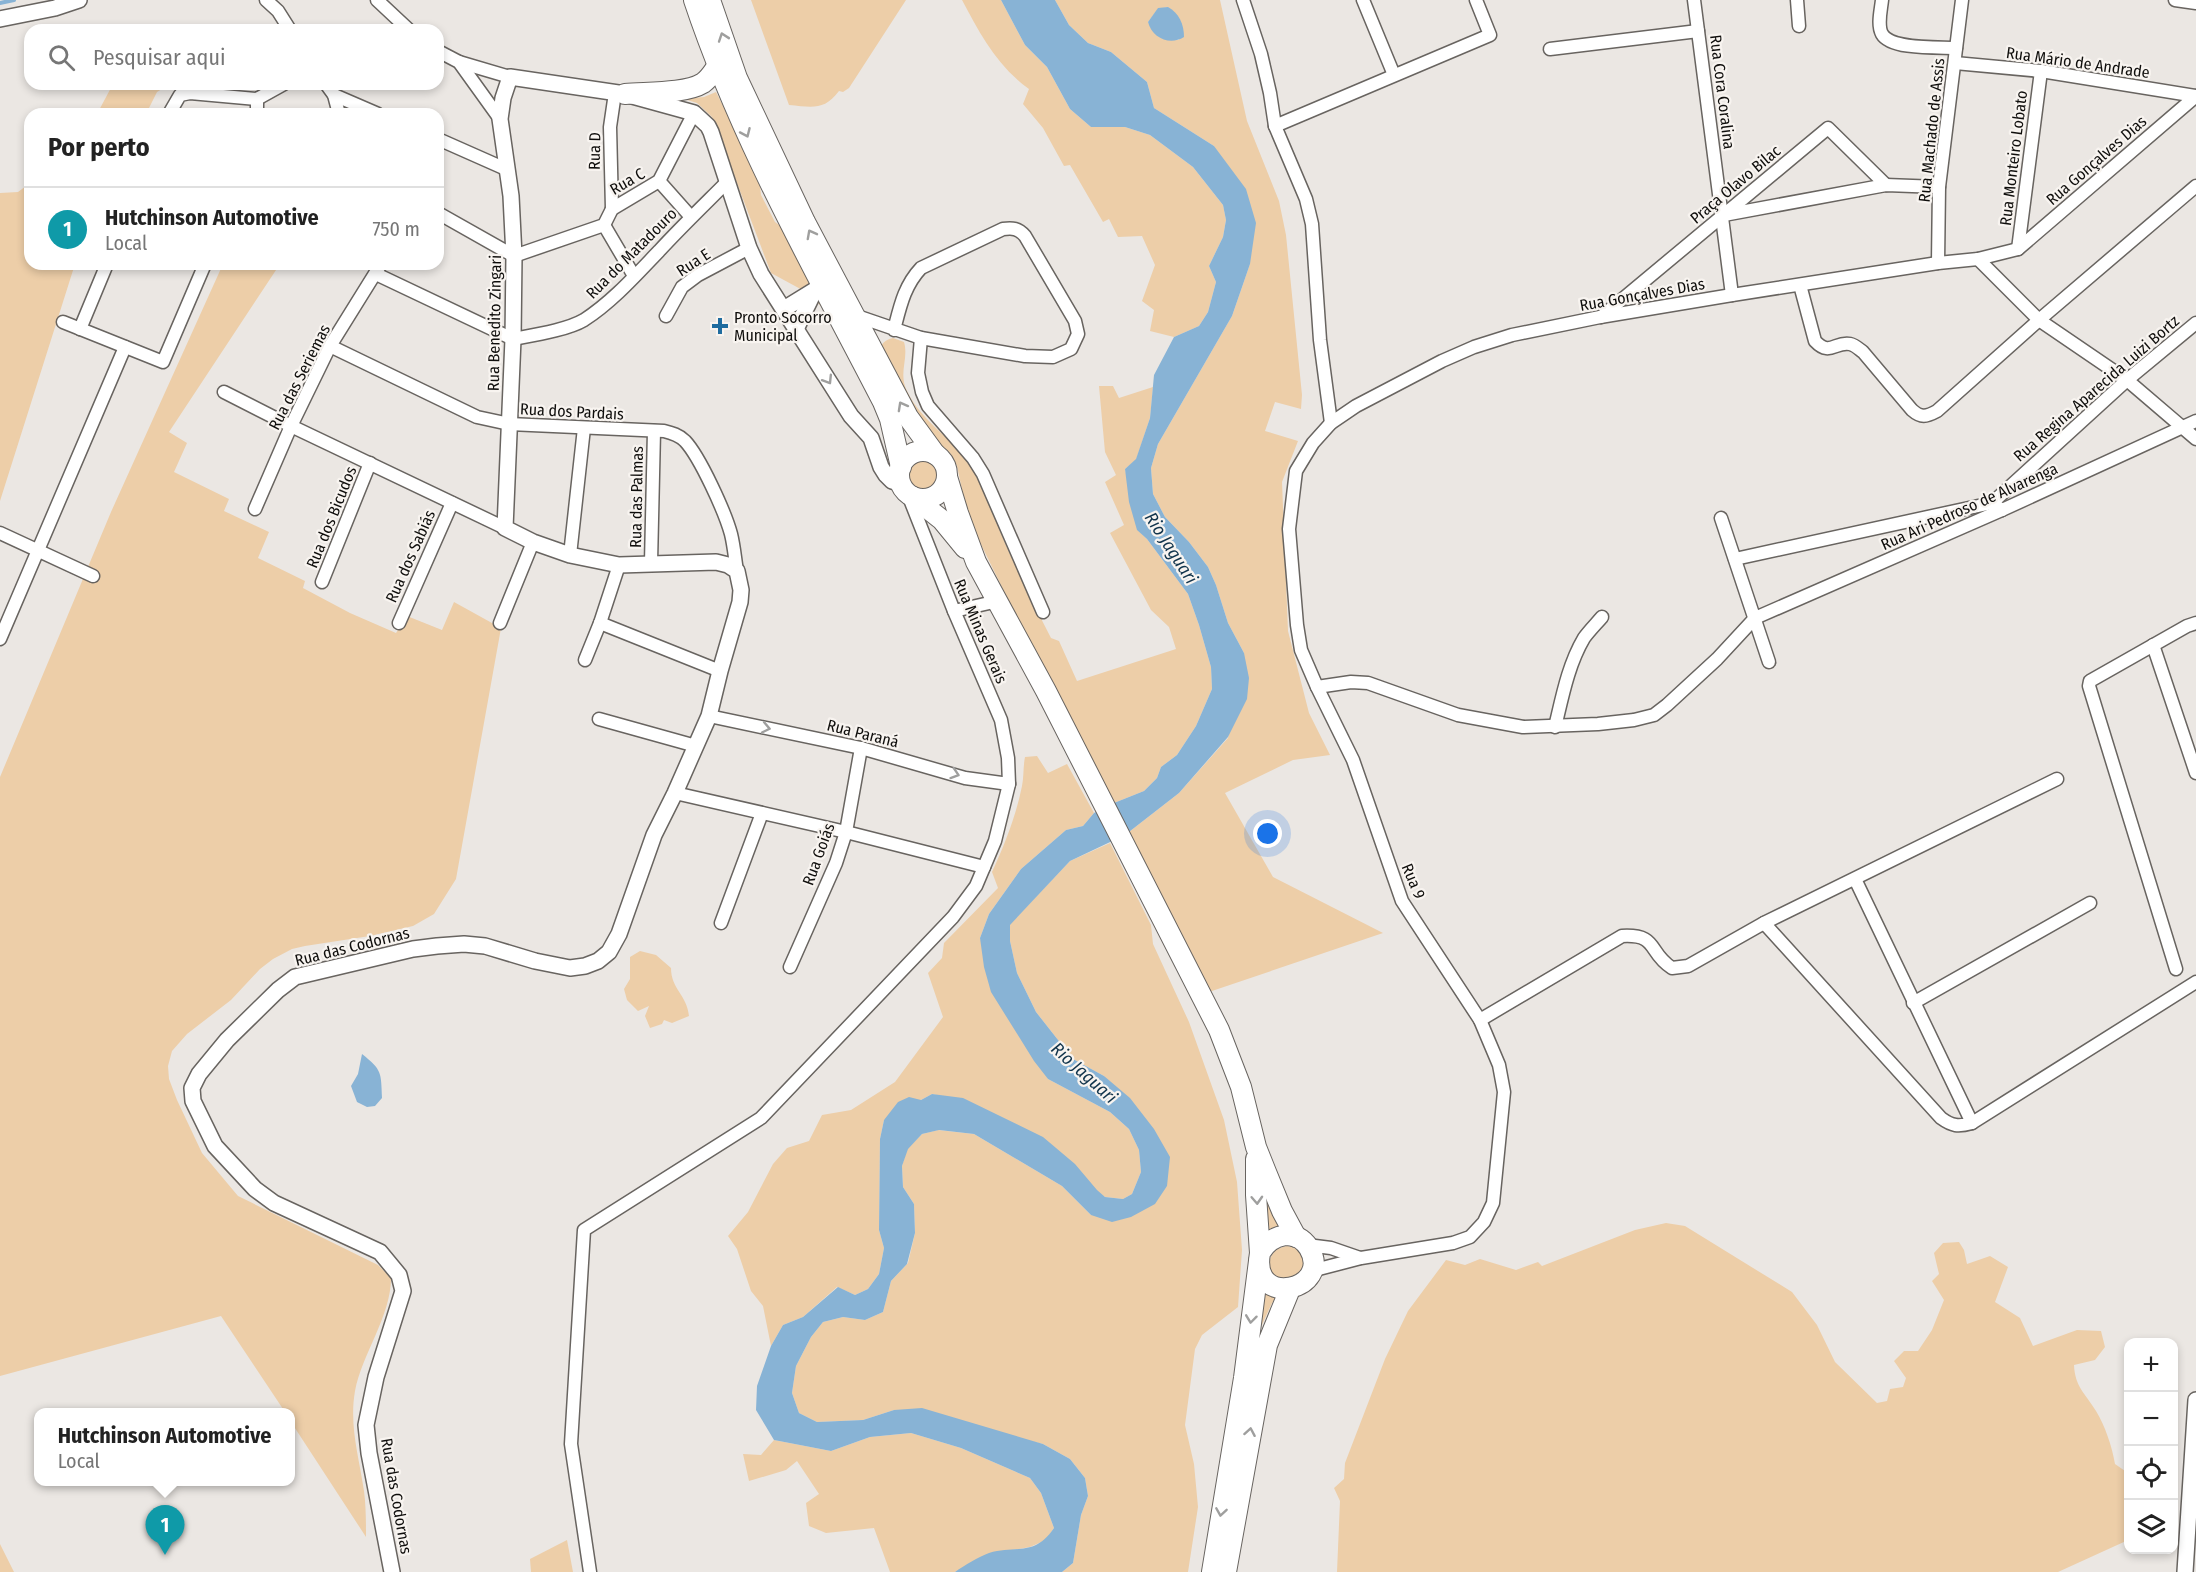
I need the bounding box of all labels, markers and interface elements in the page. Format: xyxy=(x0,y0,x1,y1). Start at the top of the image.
search box xyxy=(24,24,444,90)
one-way arrow xyxy=(717,32,730,43)
street label: Rua Cora Coralina xyxy=(1706,34,1739,151)
icon: search xyxy=(45,41,78,74)
street label: Rua Mário de Andrade xyxy=(2005,43,2151,82)
text: Pesquisar aqui xyxy=(93,44,225,71)
street label: Rua Machado de Assis xyxy=(1914,57,1949,203)
street label: Rua Monteiro Lobato xyxy=(1996,89,2031,227)
street label: Rua Gonçalves Dias xyxy=(2042,112,2150,209)
one-way arrow xyxy=(739,126,751,137)
text: Por perto xyxy=(48,132,150,163)
street label: Rua D xyxy=(585,132,604,170)
street label: Praça Olavo Bilac xyxy=(1686,141,1784,228)
street label: Rua C xyxy=(607,164,648,199)
text: Hutchinson Automotive xyxy=(105,204,319,231)
street label: Rua do Matadouro xyxy=(582,204,681,303)
text: 1 xyxy=(63,217,72,241)
text: 750 m xyxy=(373,217,420,241)
one-way arrow xyxy=(807,229,819,240)
text: Local xyxy=(105,231,147,255)
street label: Rua E xyxy=(673,245,714,280)
street label: Rua Benedito Zingari xyxy=(484,255,505,391)
street label: Rua Gonçalves Dias xyxy=(1578,274,1706,315)
place label: Pronto Socorro Municipal xyxy=(734,308,832,345)
street label: Rua Regina Aparecida Luizi Bortz xyxy=(2010,311,2183,465)
marker: Pronto Socorro Municipal xyxy=(711,317,729,335)
street label: Rua das Seriemas xyxy=(265,321,334,433)
one-way arrow xyxy=(820,374,832,384)
street label: Rua dos Pardais xyxy=(520,399,625,424)
one-way arrow xyxy=(898,402,909,413)
street label: Rua das Palmas xyxy=(626,446,647,548)
street label: Rua Ari Pedroso de Alvarenga xyxy=(1878,459,2061,554)
street label: Rua dos Bicudos xyxy=(302,463,361,571)
street label: Rua dos Sabiás xyxy=(382,507,439,605)
water label: Rio Jaguari xyxy=(1140,508,1203,588)
street label: Rua Minas Gerais xyxy=(950,576,1011,686)
street label: Rua Paraná xyxy=(825,715,901,752)
one-way arrow xyxy=(761,721,771,734)
one-way arrow xyxy=(949,767,960,780)
your location xyxy=(1253,819,1282,848)
street label: Rua Goiás xyxy=(798,820,839,888)
street label: Rua 9 xyxy=(1398,861,1429,902)
street label: Rua das Codornas xyxy=(293,923,412,970)
water label: Rio Jaguari xyxy=(1047,1038,1122,1109)
one-way arrow xyxy=(1250,1195,1263,1204)
one-way arrow xyxy=(1246,1315,1258,1324)
map controls xyxy=(2124,1338,2178,1554)
button: + xyxy=(2124,1338,2178,1392)
button: − xyxy=(2124,1392,2178,1446)
popup xyxy=(34,1408,295,1486)
text: Hutchinson Automotive xyxy=(58,1422,271,1449)
one-way arrow xyxy=(1243,1427,1256,1437)
street label: Rua das Codornas xyxy=(377,1437,416,1556)
button: locate xyxy=(2124,1446,2178,1500)
text: Local xyxy=(58,1449,100,1473)
button: layers xyxy=(2124,1500,2178,1554)
pin: 1 xyxy=(146,1506,184,1555)
one-way arrow xyxy=(1216,1507,1228,1517)

